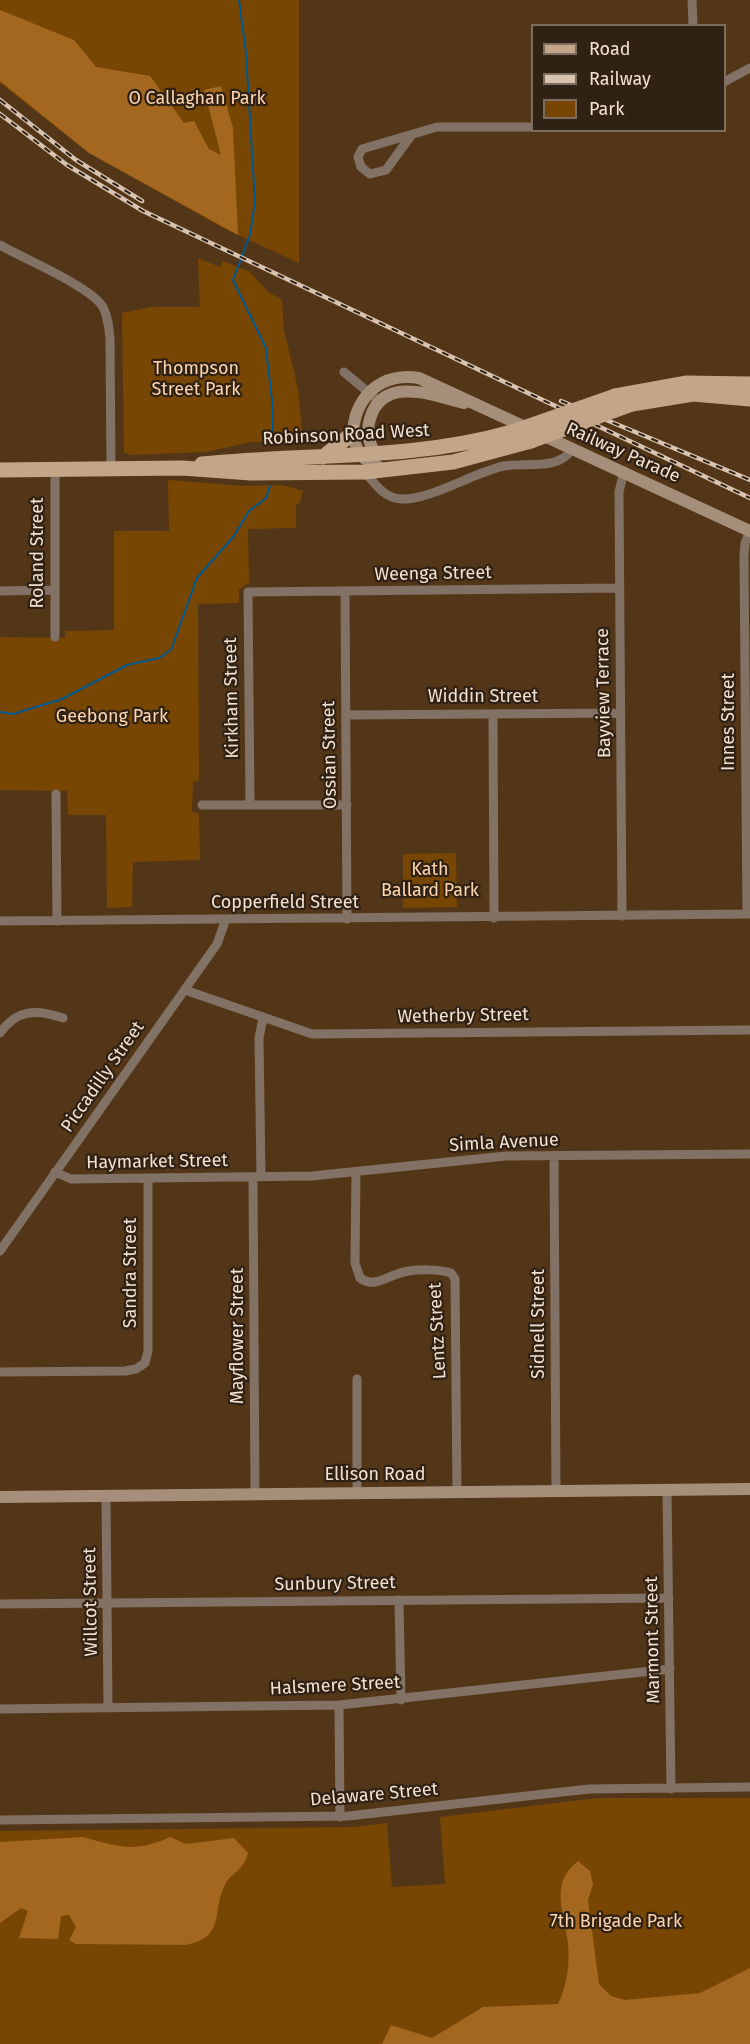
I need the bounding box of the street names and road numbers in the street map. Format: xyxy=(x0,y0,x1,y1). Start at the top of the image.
street label: Railway Parade xyxy=(563,418,683,488)
street label: Robinson Road West xyxy=(262,420,430,450)
street label: Roland Street xyxy=(27,497,49,609)
street label: Weenga Street xyxy=(374,562,492,586)
street label: Bayview Terrace xyxy=(592,628,616,758)
street label: Kirkham Street xyxy=(220,637,244,759)
street label: Innes Street xyxy=(718,673,740,771)
street label: Widdin Street xyxy=(428,686,538,708)
street label: Ossian Street xyxy=(318,701,342,809)
street label: Copperfield Street xyxy=(211,892,359,914)
street label: Wetherby Street xyxy=(397,1004,529,1028)
street label: Piccadilly Street xyxy=(57,1017,149,1137)
street label: Simla Avenue xyxy=(449,1129,559,1157)
street label: Haymarket Street xyxy=(86,1150,228,1174)
street label: Sandra Street xyxy=(120,1218,142,1328)
street label: Mayflower Street xyxy=(227,1268,249,1404)
street label: Sidnell Street xyxy=(528,1269,550,1379)
street label: Lentz Street xyxy=(425,1282,451,1380)
street label: Ellison Road xyxy=(325,1464,425,1486)
street label: Willcot Street xyxy=(79,1547,103,1657)
street label: Sunbury Street xyxy=(274,1572,396,1596)
street label: Marmont Street xyxy=(641,1576,665,1704)
street label: Halsmere Street xyxy=(269,1672,401,1700)
street label: Delaware Street xyxy=(309,1779,439,1811)

